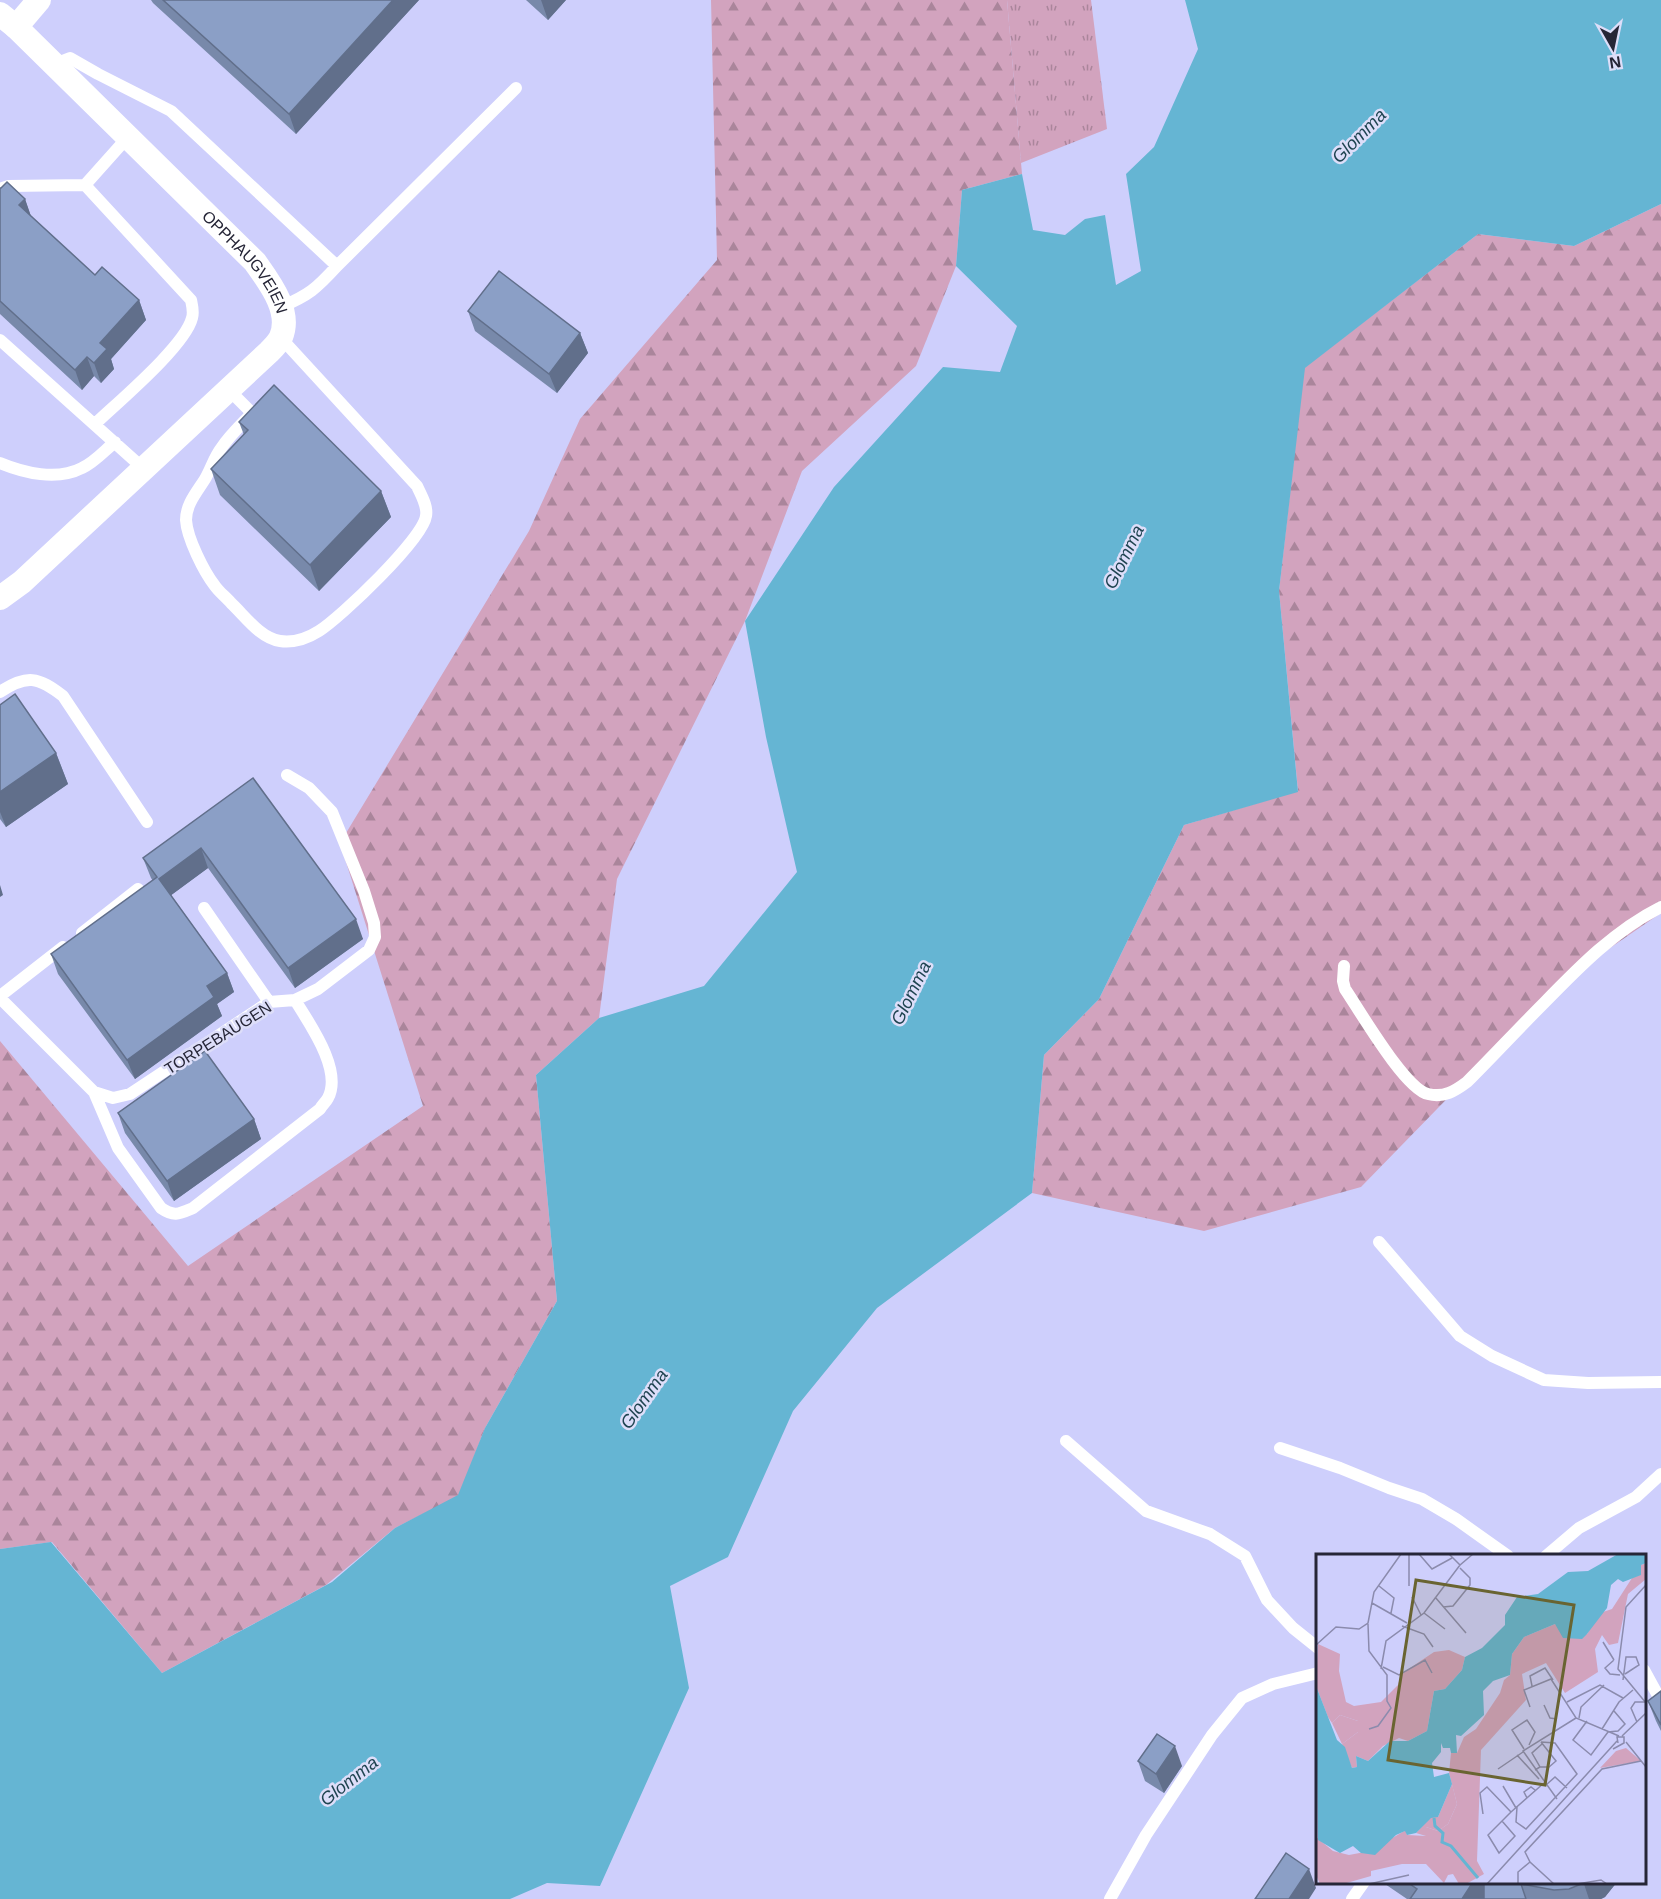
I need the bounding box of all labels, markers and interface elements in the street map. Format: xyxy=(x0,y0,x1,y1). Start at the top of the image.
north arrow xyxy=(1583,18,1643,78)
text: N xyxy=(1608,53,1622,72)
water label: Glomma xyxy=(1328,105,1390,167)
street label: OPPHAUGVEIEN xyxy=(199,207,291,315)
water label: Glomma xyxy=(1100,522,1148,592)
water label: Glomma xyxy=(887,958,935,1028)
street label: TORPEBAUGEN xyxy=(162,998,274,1078)
water label: Glomma xyxy=(616,1365,672,1433)
inset map xyxy=(1316,1554,1646,1884)
water label: Glomma xyxy=(316,1752,382,1810)

